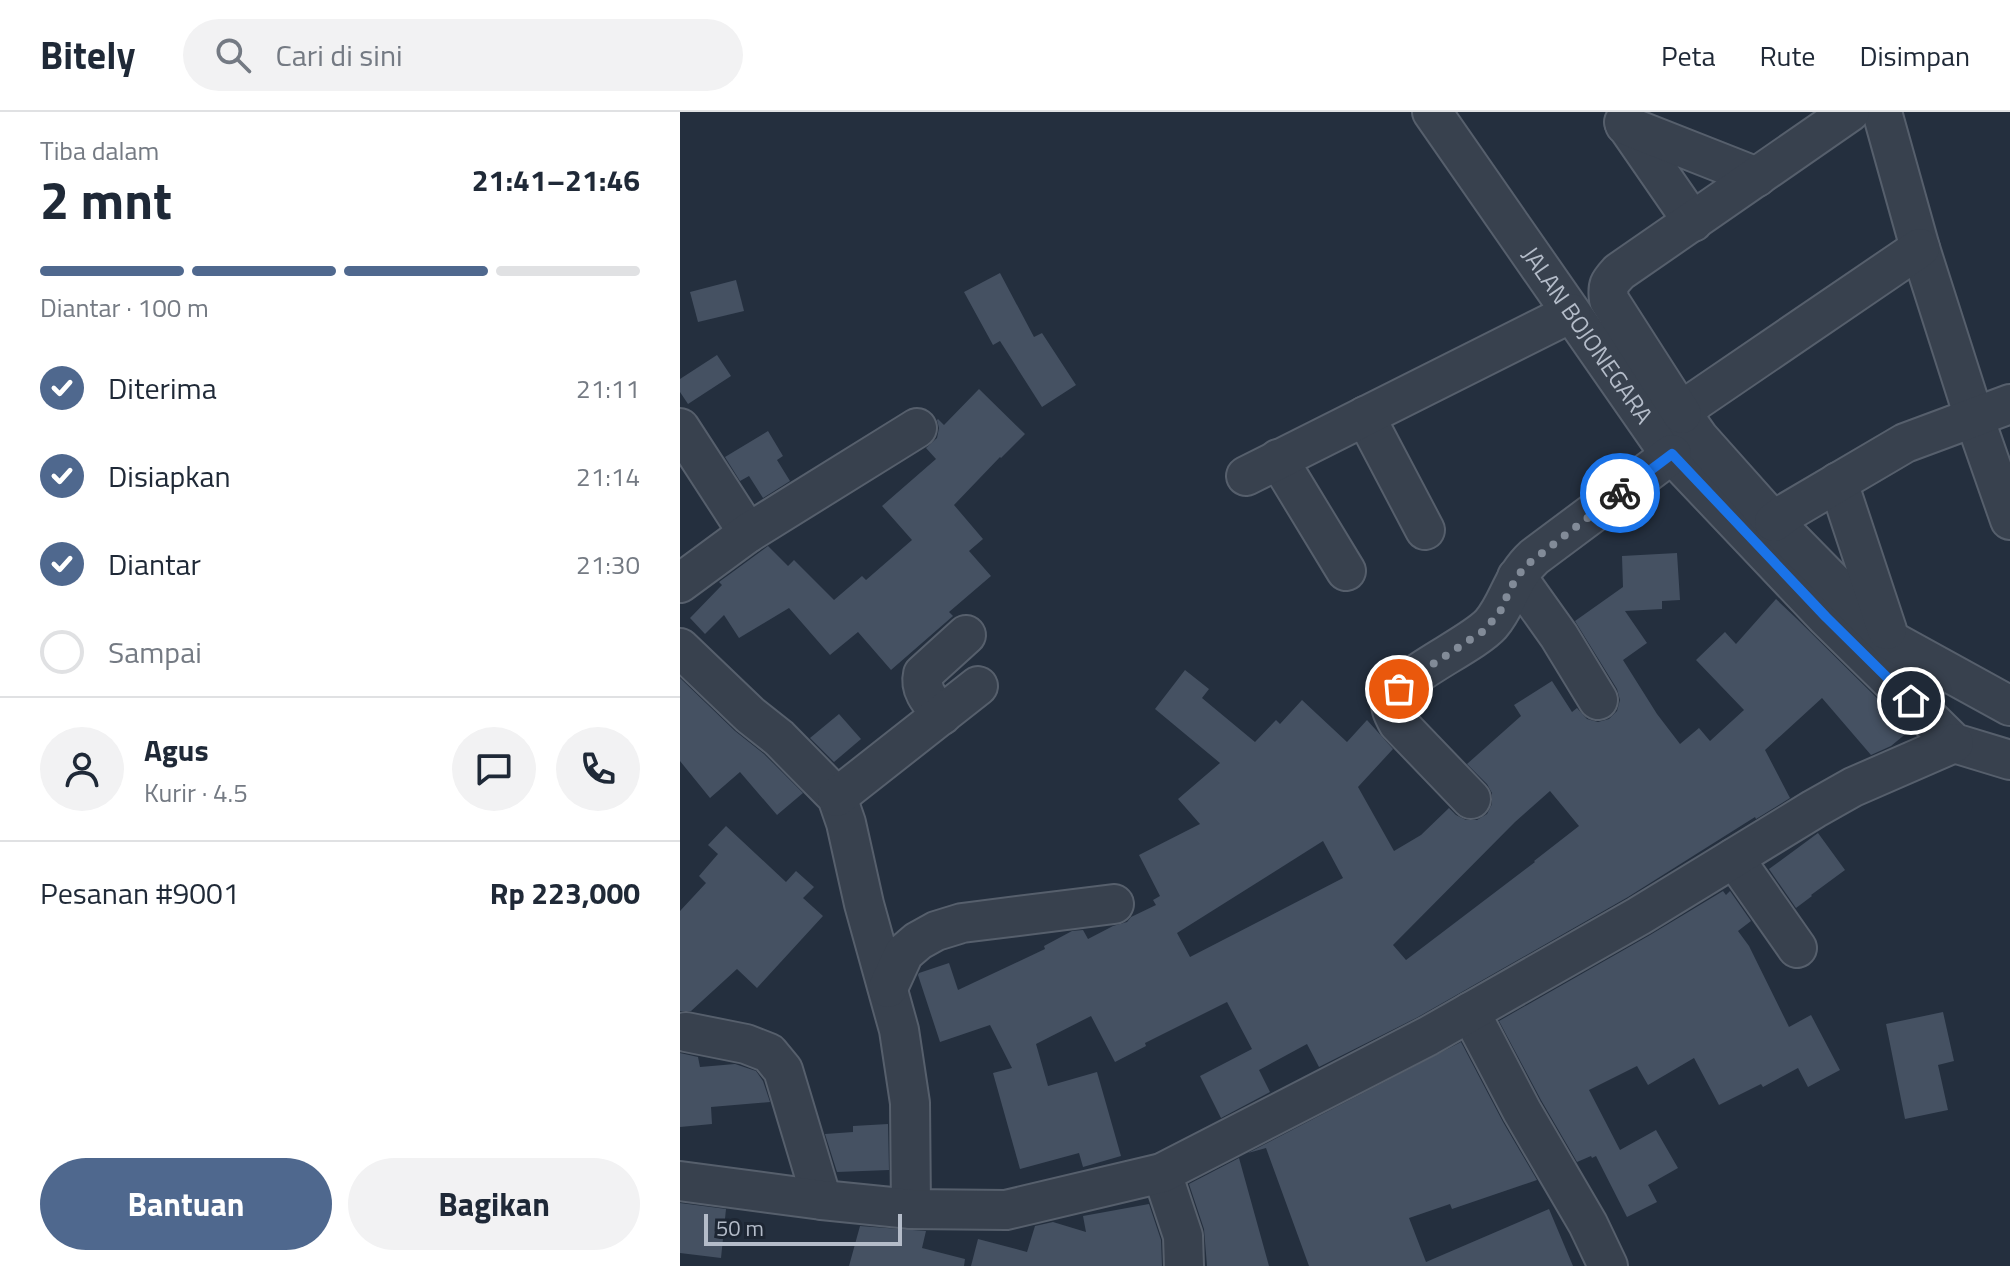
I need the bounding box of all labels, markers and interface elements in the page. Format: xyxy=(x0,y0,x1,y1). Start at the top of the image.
search box xyxy=(183,19,743,91)
text: Bitely xyxy=(40,26,135,84)
text: Cari di sini xyxy=(275,32,403,78)
icon: search xyxy=(211,33,255,77)
text: Peta xyxy=(1661,34,1715,77)
text: Rute xyxy=(1759,34,1815,77)
text: Disimpan xyxy=(1859,34,1970,77)
text: Tiba dalam xyxy=(40,131,159,170)
text: 21:41–21:46 xyxy=(472,157,640,203)
text: 2 mnt xyxy=(40,160,172,239)
street label: JALAN BOJONEGARA xyxy=(1514,239,1662,431)
text: Diantar · 100 m xyxy=(40,288,209,327)
text: Diterima xyxy=(108,365,217,411)
icon: check xyxy=(40,366,84,410)
text: 21:11 xyxy=(576,369,640,408)
text: Disiapkan xyxy=(108,453,231,499)
courier xyxy=(1580,453,1660,533)
icon: check xyxy=(40,454,84,498)
text: 21:14 xyxy=(576,457,640,496)
icon: bike xyxy=(1598,471,1642,515)
text: Diantar xyxy=(108,541,201,587)
icon: check xyxy=(40,542,84,586)
text: 21:30 xyxy=(576,545,640,584)
text: Sampai xyxy=(108,629,202,675)
pin xyxy=(1365,655,1433,723)
icon: bag xyxy=(1377,667,1421,711)
pin xyxy=(1877,667,1945,735)
icon: home xyxy=(1889,679,1933,723)
button: person xyxy=(40,727,124,811)
text: Agus xyxy=(144,727,209,773)
button: chat xyxy=(452,727,536,811)
button: phone xyxy=(556,727,640,811)
text: Kurir · 4.5 xyxy=(144,773,248,812)
text: Pesanan #9001 xyxy=(40,870,240,916)
text: Rp 223,000 xyxy=(490,870,640,916)
button: Bantuan xyxy=(40,1158,332,1250)
button: Bagikan xyxy=(348,1158,640,1250)
scale bar xyxy=(704,1210,902,1246)
text: 50 m xyxy=(716,1211,764,1245)

